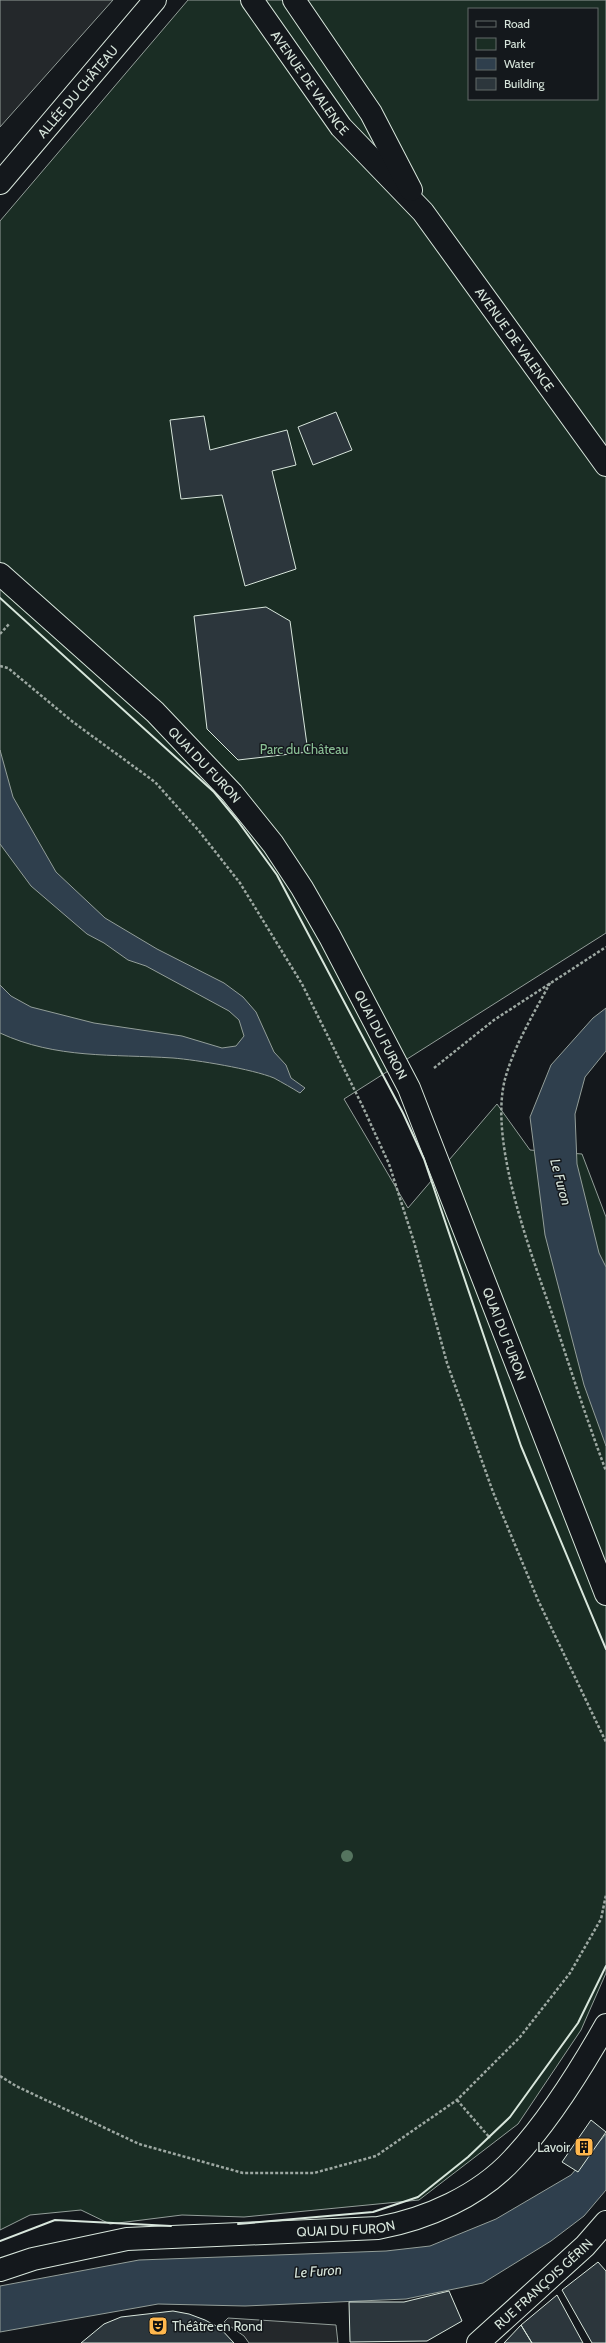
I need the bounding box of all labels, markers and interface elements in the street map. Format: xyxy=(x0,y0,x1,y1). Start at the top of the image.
legend xyxy=(468,8,598,100)
text: Road xyxy=(504,16,530,31)
street label: AVENUE DE VALENCE xyxy=(268,27,352,138)
text: Park xyxy=(504,36,526,51)
street label: ALLÉE DU CHÂTEAU xyxy=(34,42,121,141)
text: Water xyxy=(504,56,535,71)
text: Building xyxy=(504,76,546,91)
street label: AVENUE DE VALENCE xyxy=(472,284,558,394)
street label: QUAI DU FURON xyxy=(165,723,245,806)
park label: Parc du Château xyxy=(260,741,348,757)
street label: QUAI DU FURON xyxy=(351,987,411,1082)
water label: Le Furon xyxy=(546,1157,576,1207)
street label: QUAI DU FURON xyxy=(479,1285,530,1383)
building icon: Lavoir xyxy=(573,2136,595,2158)
place label: Lavoir xyxy=(537,2139,571,2155)
street label: QUAI DU FURON xyxy=(296,2217,397,2240)
street label: RUE FRANÇOIS GÉRIN xyxy=(491,2235,596,2333)
water label: Le Furon xyxy=(294,2260,342,2282)
theatre icon: Théâtre en Rond xyxy=(147,2315,169,2337)
place label: Théâtre en Rond xyxy=(172,2318,263,2334)

